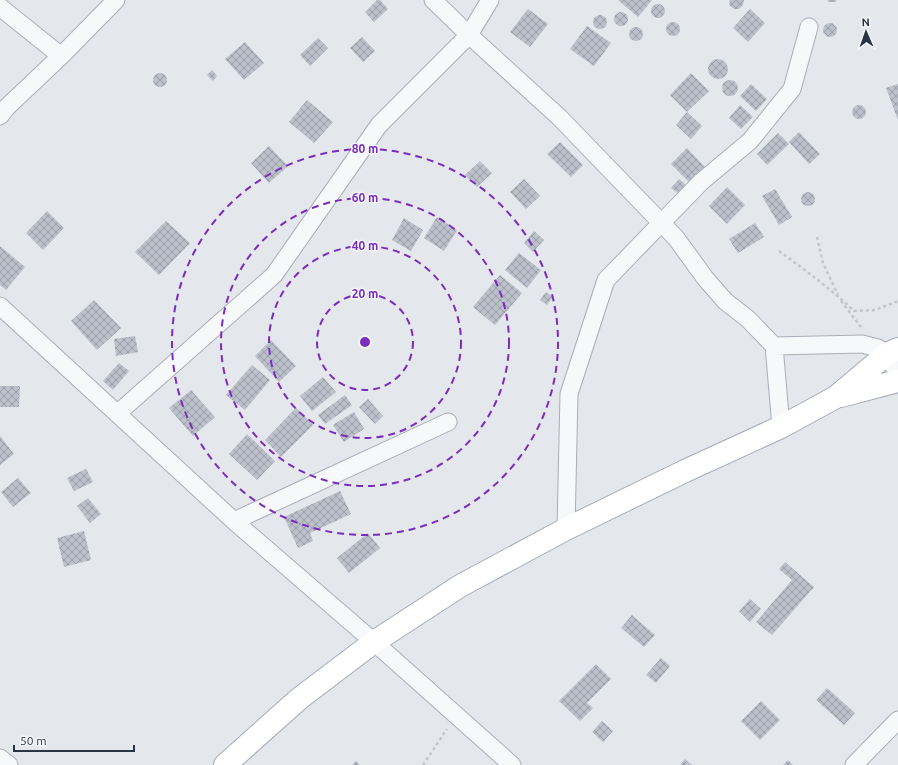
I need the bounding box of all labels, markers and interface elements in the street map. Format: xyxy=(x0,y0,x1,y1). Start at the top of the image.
north arrow xyxy=(846,12,886,52)
text: N xyxy=(861,16,870,28)
text: 80 m xyxy=(352,142,378,155)
text: 60 m xyxy=(352,191,378,204)
text: 40 m xyxy=(352,239,378,252)
text: 20 m xyxy=(352,287,378,300)
centre of rings xyxy=(358,335,372,349)
scale bar xyxy=(14,727,134,753)
text: 50 m xyxy=(20,734,47,747)

